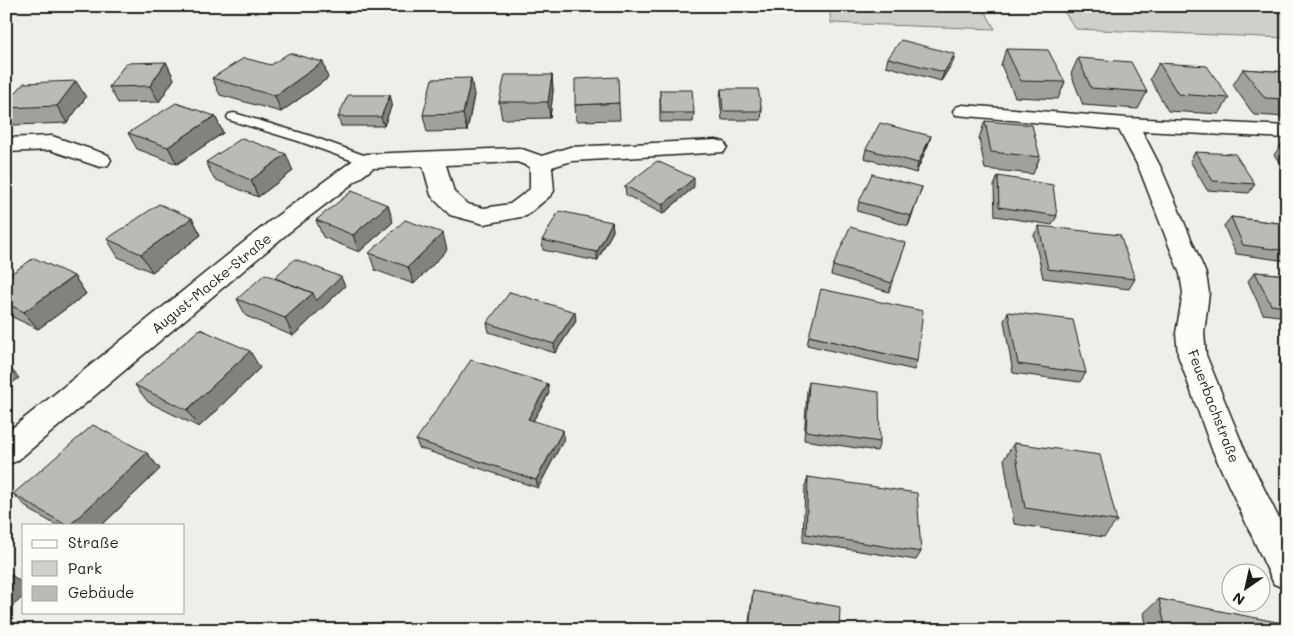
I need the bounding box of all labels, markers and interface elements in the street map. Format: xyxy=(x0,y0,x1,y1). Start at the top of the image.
street label: August-Macke-Straße xyxy=(147,229,275,337)
street label: Feuerbachstraße xyxy=(1184,347,1244,465)
legend xyxy=(22,524,185,614)
text: Straße xyxy=(68,532,119,552)
text: Park xyxy=(68,558,102,578)
north arrow xyxy=(1220,564,1270,614)
text: Gebäude xyxy=(68,582,134,602)
text: N xyxy=(1229,588,1248,610)

